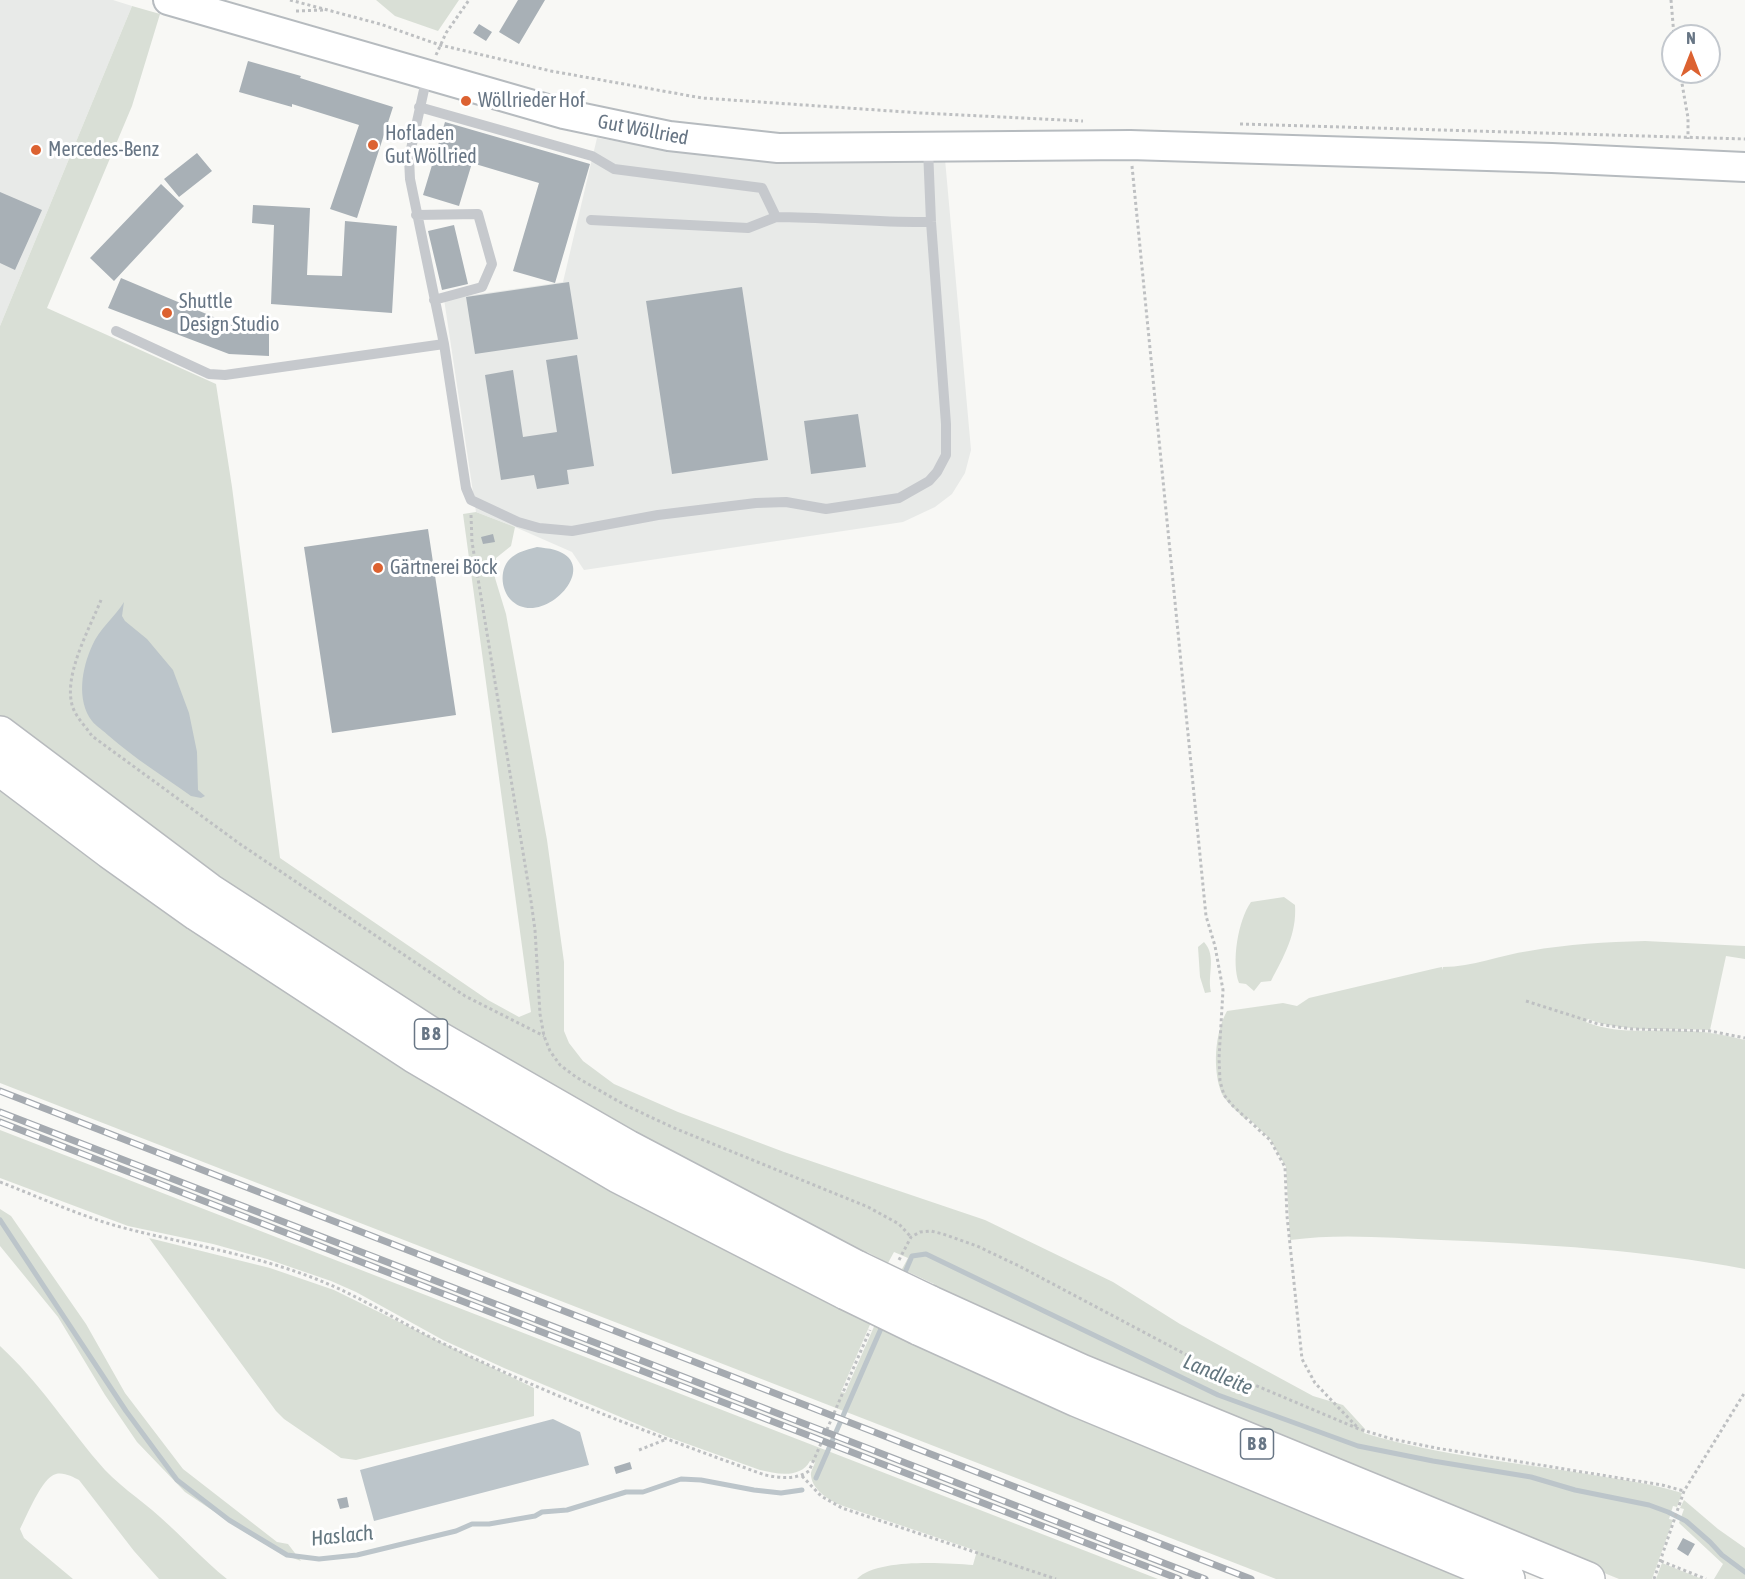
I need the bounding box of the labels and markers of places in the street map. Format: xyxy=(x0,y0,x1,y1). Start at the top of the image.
place label: Wöllrieder Hof xyxy=(478,89,585,113)
marker: Wöllrieder Hof xyxy=(459,94,473,108)
place label: Hofladen Gut Wöllried xyxy=(385,122,477,169)
place label: Mercedes-Benz xyxy=(48,138,159,162)
marker: Hofladen Gut Wöllried xyxy=(366,138,380,152)
marker: Mercedes-Benz xyxy=(29,143,43,157)
place label: Shuttle Design Studio xyxy=(179,290,279,337)
marker: Shuttle Design Studio xyxy=(160,306,174,320)
place label: Gärtnerei Böck xyxy=(390,556,498,580)
marker: Gärtnerei Böck xyxy=(371,561,385,575)

